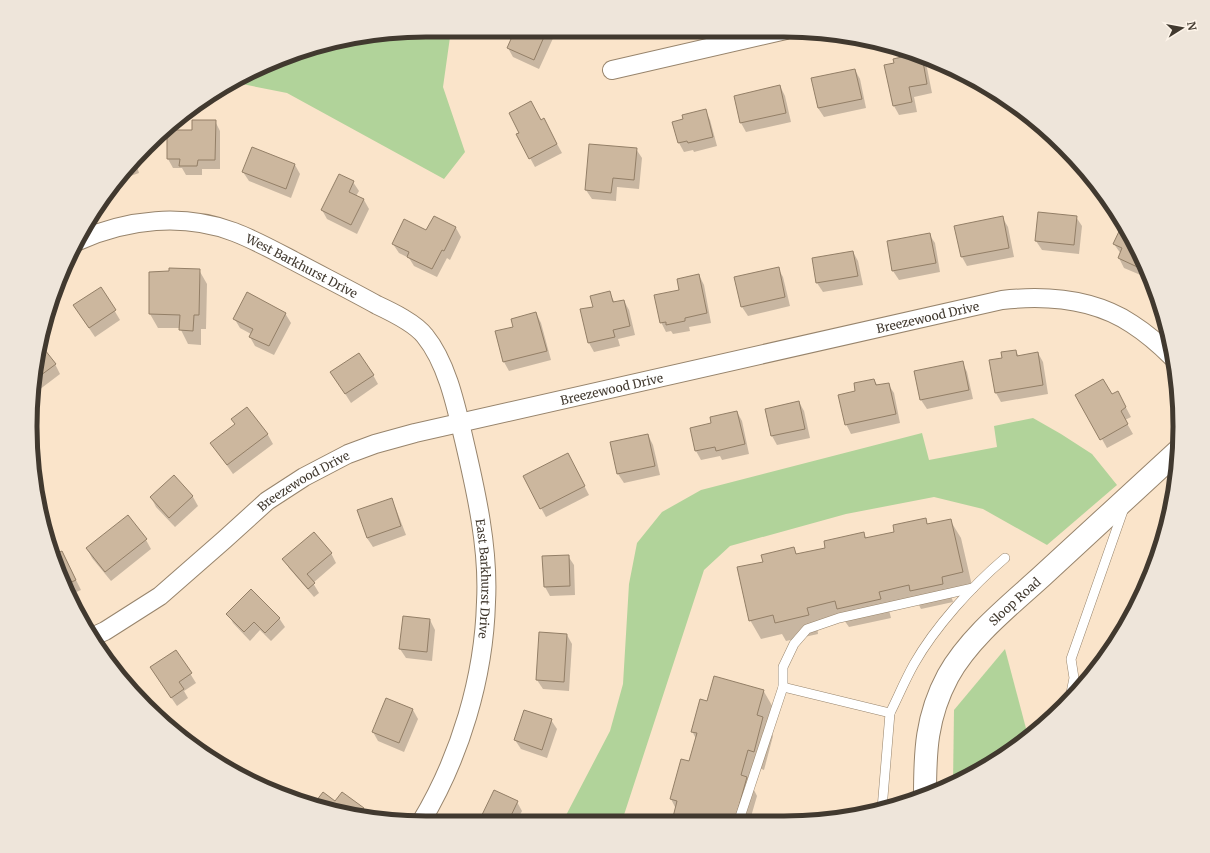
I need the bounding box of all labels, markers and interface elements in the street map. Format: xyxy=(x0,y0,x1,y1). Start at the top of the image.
north arrow xyxy=(1162,8,1202,48)
text: N xyxy=(1184,20,1200,32)
street label: West Barkhurst Drive xyxy=(243,230,360,301)
street label: Breezewood Drive xyxy=(875,298,980,336)
street label: Breezewood Drive xyxy=(559,370,664,407)
street label: Breezewood Drive xyxy=(254,447,352,514)
street label: East Barkhurst Drive xyxy=(473,518,494,639)
street label: Sloop Road xyxy=(985,574,1043,628)

